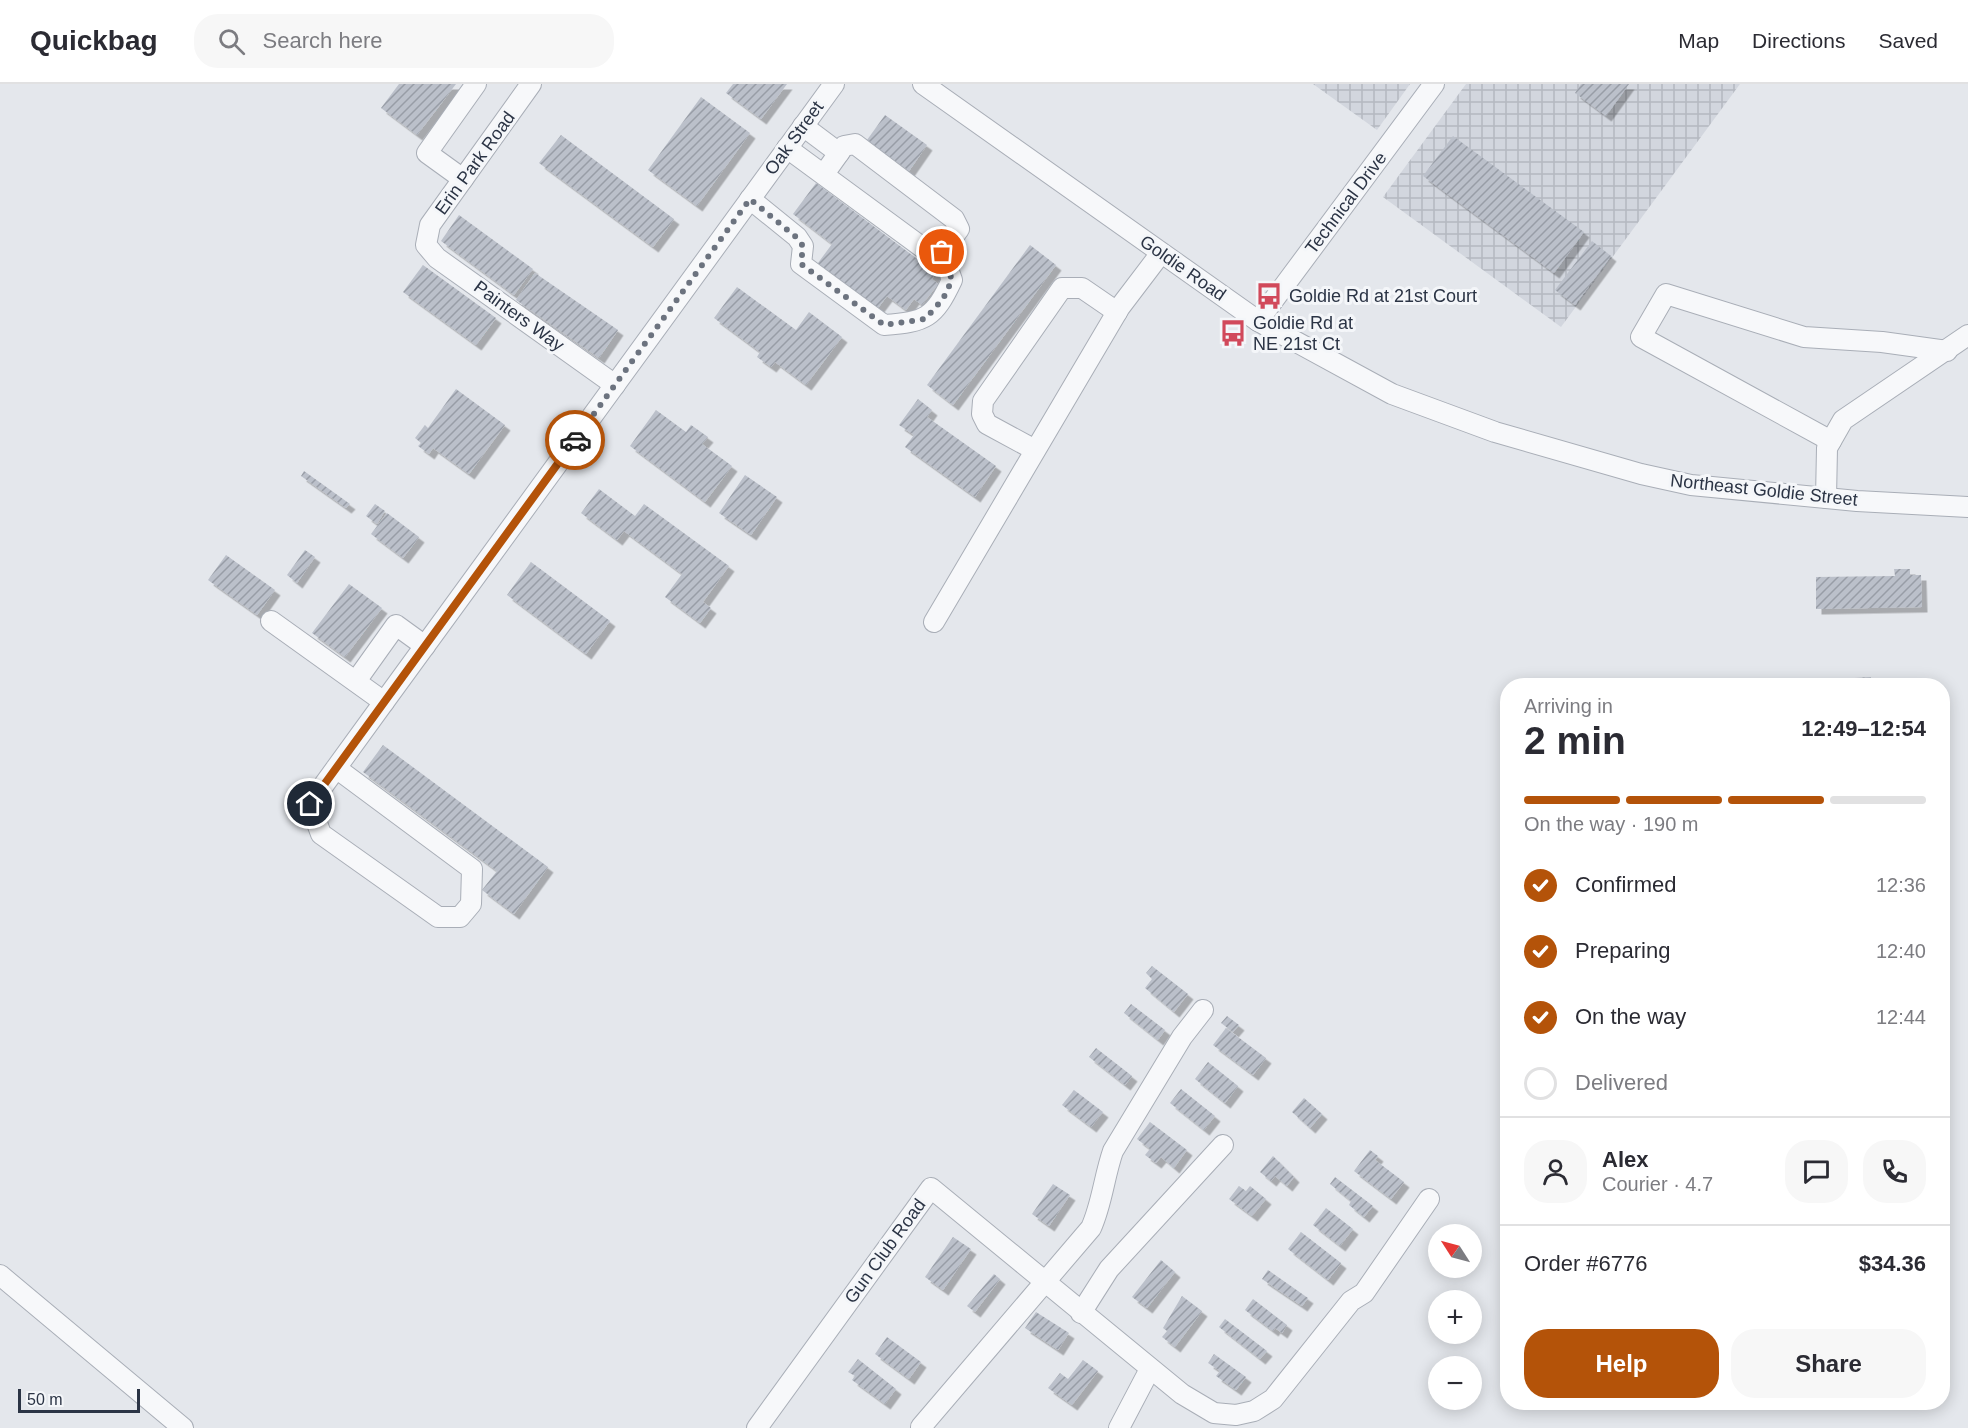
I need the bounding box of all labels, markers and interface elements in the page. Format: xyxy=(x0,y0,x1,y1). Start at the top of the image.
search box xyxy=(194,14,614,68)
text: Quickbag xyxy=(30,25,158,56)
icon: search xyxy=(215,25,248,58)
text: Search here xyxy=(263,28,382,53)
text: Map xyxy=(1678,29,1719,52)
text: Directions xyxy=(1752,29,1845,52)
text: Saved xyxy=(1878,29,1938,52)
street label: Oak Street xyxy=(761,97,827,179)
street label: Erin Park Road xyxy=(431,108,519,218)
street label: Technical Drive xyxy=(1301,148,1391,258)
pin xyxy=(916,226,967,277)
street label: Goldie Road xyxy=(1136,231,1230,305)
icon: bag xyxy=(925,235,958,268)
street label: Painters Way xyxy=(470,277,568,355)
bus stop icon: Goldie Rd at 21st Court xyxy=(1254,281,1284,311)
place label: Goldie Rd at 21st Court xyxy=(1289,286,1477,306)
place label: Goldie Rd at NE 21st Ct xyxy=(1253,313,1353,354)
bus stop icon: Goldie Rd at NE 21st Ct xyxy=(1218,318,1248,348)
courier xyxy=(545,410,605,470)
icon: car xyxy=(559,424,592,457)
street label: Northeast Goldie Street xyxy=(1669,470,1859,510)
text: Arriving in xyxy=(1524,695,1613,717)
text: 12:49–12:54 xyxy=(1801,716,1926,741)
text: 2 min xyxy=(1524,719,1626,762)
pin xyxy=(284,778,335,829)
icon: home xyxy=(293,787,326,820)
text: On the way · 190 m xyxy=(1524,813,1699,835)
icon: check xyxy=(1524,869,1557,902)
text: Confirmed xyxy=(1575,872,1676,897)
text: 12:36 xyxy=(1876,874,1926,896)
icon: check xyxy=(1524,935,1557,968)
text: Preparing xyxy=(1575,938,1670,963)
text: 12:40 xyxy=(1876,940,1926,962)
icon: check xyxy=(1524,1001,1557,1034)
text: On the way xyxy=(1575,1004,1686,1029)
text: 12:44 xyxy=(1876,1006,1926,1028)
text: Delivered xyxy=(1575,1070,1668,1095)
button: person xyxy=(1524,1140,1587,1203)
button: chat xyxy=(1785,1140,1848,1203)
button: phone xyxy=(1863,1140,1926,1203)
text: Alex xyxy=(1602,1147,1648,1172)
text: Courier · 4.7 xyxy=(1602,1173,1713,1195)
street label: Gun Club Road xyxy=(840,1195,930,1307)
north arrow xyxy=(1428,1224,1482,1278)
map controls xyxy=(1428,1224,1482,1410)
text: Order #6776 xyxy=(1524,1251,1648,1276)
text: $34.36 xyxy=(1859,1251,1926,1276)
button: + xyxy=(1428,1290,1482,1344)
button: Help xyxy=(1524,1329,1719,1398)
button: Share xyxy=(1731,1329,1926,1398)
button: − xyxy=(1428,1356,1482,1410)
scale bar xyxy=(18,1386,140,1414)
text: 50 m xyxy=(27,1391,63,1408)

